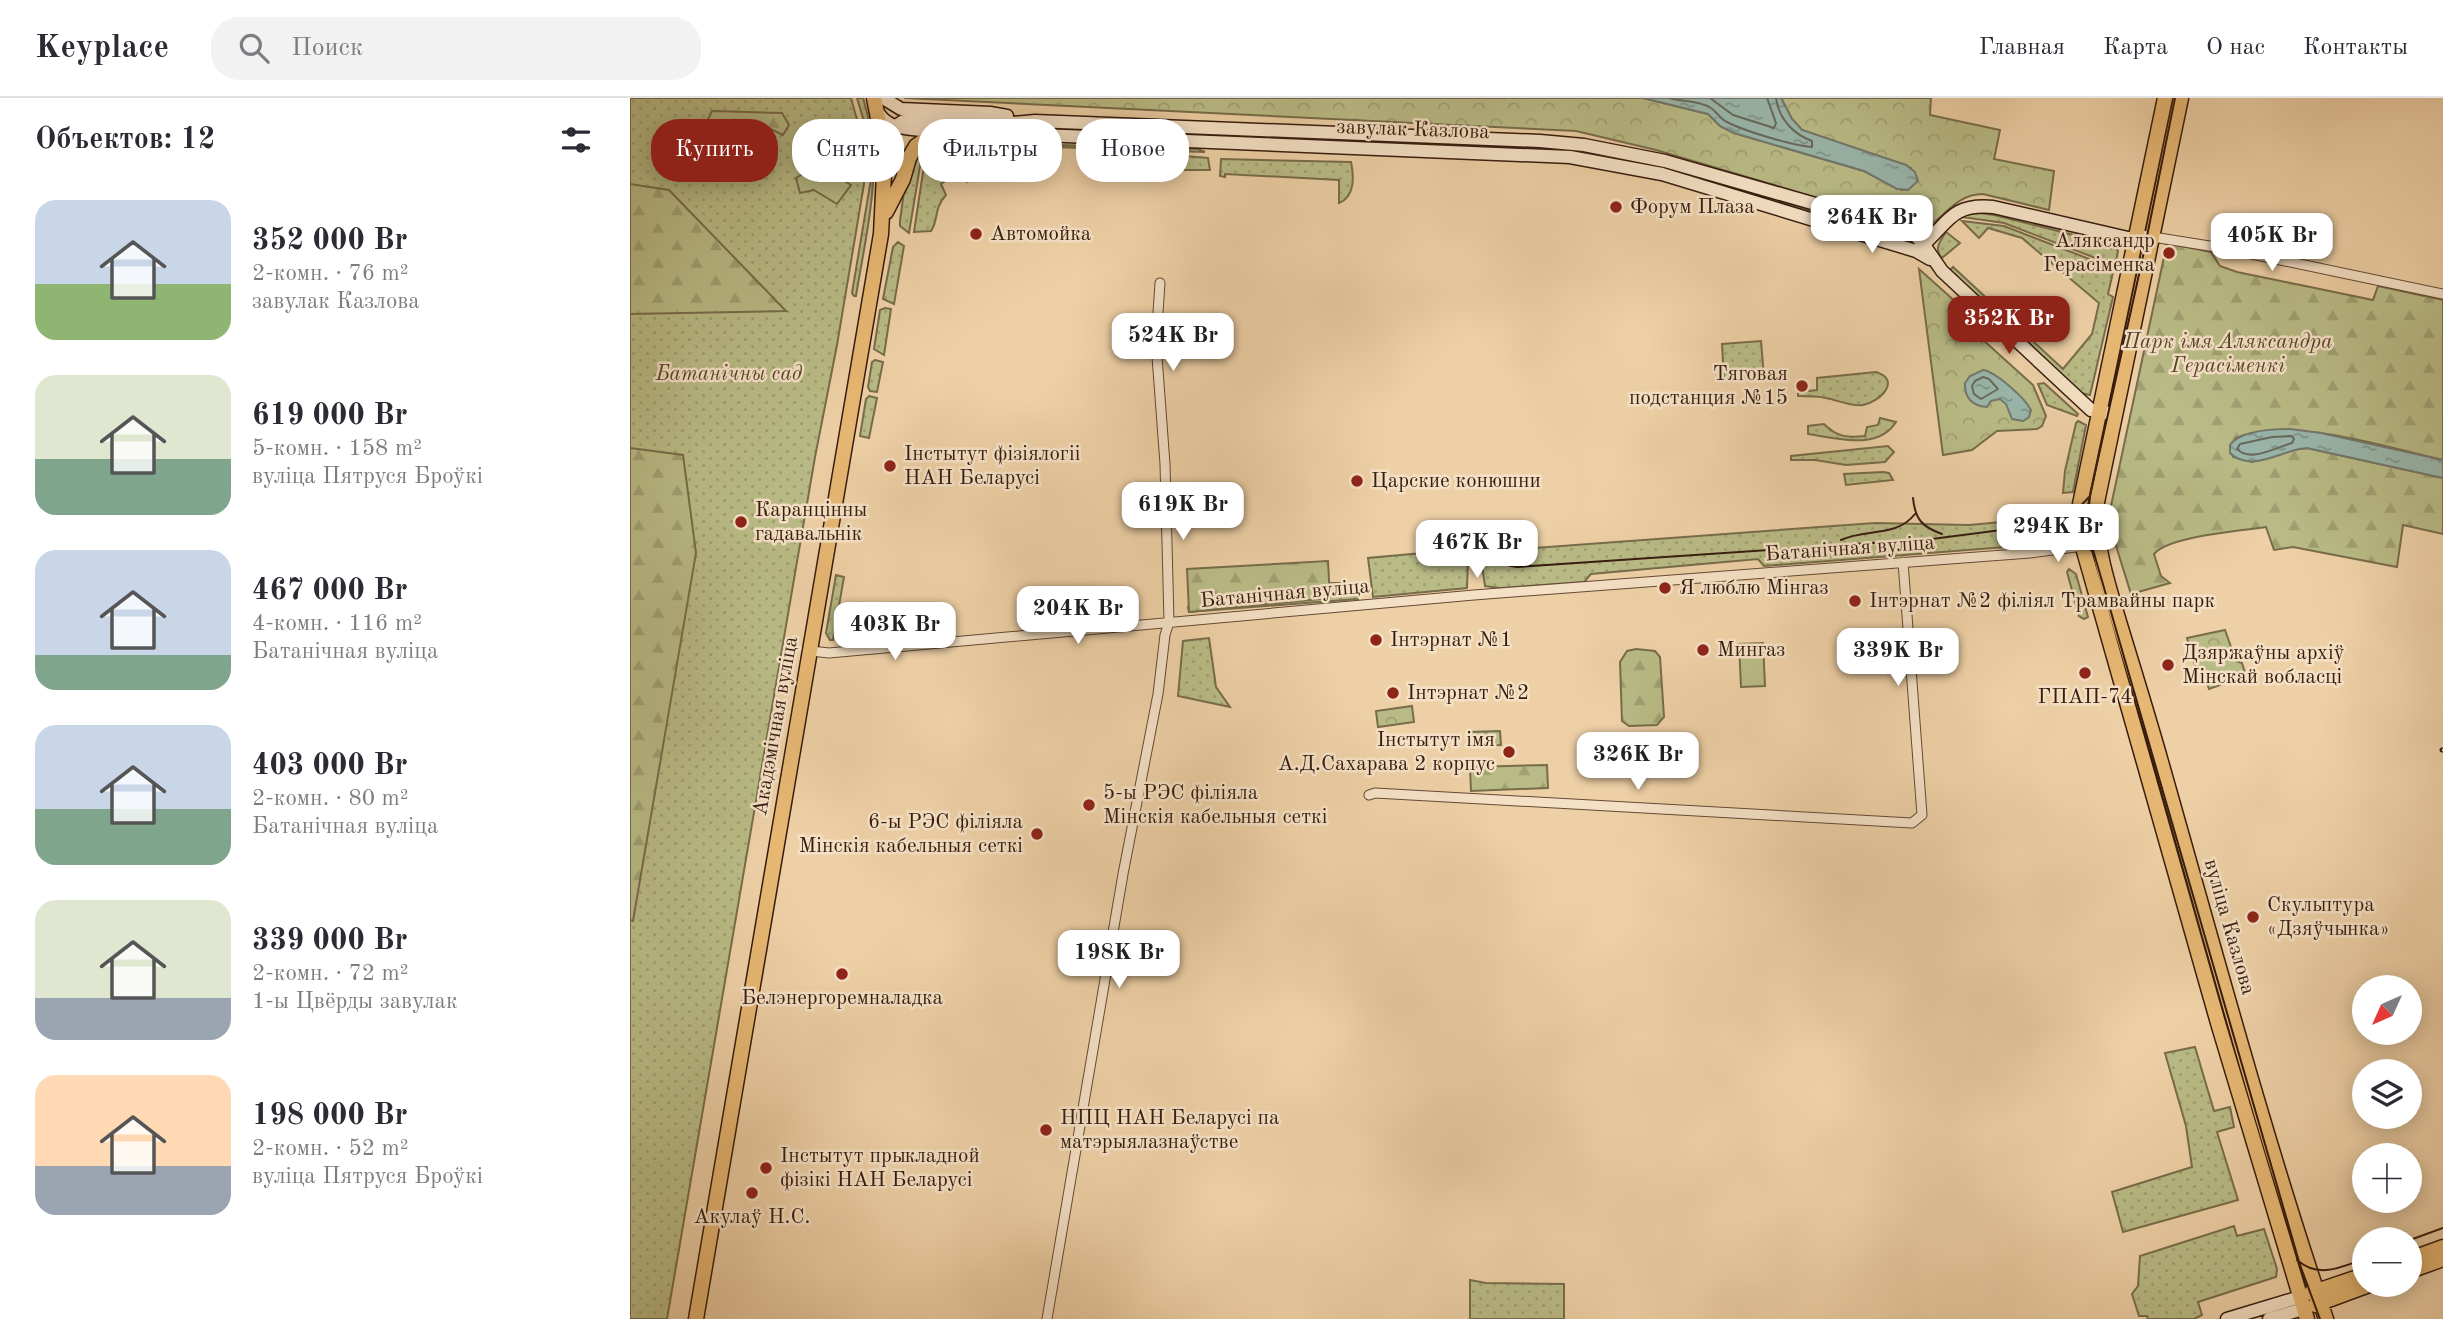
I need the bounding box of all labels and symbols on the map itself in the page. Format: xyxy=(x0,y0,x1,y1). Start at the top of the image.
street label: завулак Казлова xyxy=(1336,117,1490,143)
pin: 264K Br xyxy=(1807,195,1937,255)
place label: Форум Плаза xyxy=(1630,197,1755,218)
marker: Форум Плаза xyxy=(1608,199,1624,215)
pin: 405K Br xyxy=(2207,214,2337,273)
place label: Автомойка xyxy=(990,224,1091,245)
marker: Автомойка xyxy=(968,226,984,242)
place label: Аляксандр Герасіменка xyxy=(2043,231,2155,276)
marker: Аляксандр Герасіменка xyxy=(2161,245,2177,261)
pin: 352K Br xyxy=(1944,296,2074,356)
pin: 524K Br xyxy=(1108,314,1238,373)
park label: Парк імя Аляксандра Герасіменкі xyxy=(2123,332,2332,377)
park label: Батанічны сад xyxy=(655,364,803,385)
place label: Тяговая подстанция №15 xyxy=(1629,364,1788,409)
marker: Тяговая подстанция №15 xyxy=(1794,378,1810,394)
place label: Інстытут фізіялогіі НАН Беларусі xyxy=(904,444,1080,489)
marker: Інстытут фізіялогіі НАН Беларусі xyxy=(882,458,898,474)
place label: Царские конюшни xyxy=(1371,471,1541,492)
marker: Царские конюшни xyxy=(1349,473,1365,489)
pin: 619K Br xyxy=(1118,482,1248,542)
place label: Каранцінны гадавальнік xyxy=(755,500,868,545)
pin: 294K Br xyxy=(1993,504,2123,564)
marker: Каранцінны гадавальнік xyxy=(733,514,749,530)
pin: 467K Br xyxy=(1412,520,1542,580)
street label: Батанічная вуліца xyxy=(1764,533,1936,565)
street label: Батанічная вуліца xyxy=(1199,576,1371,612)
place label: Я люблю Мінгаз xyxy=(1679,578,1829,599)
marker: Я люблю Мінгаз xyxy=(1657,580,1673,596)
pin: 204K Br xyxy=(1013,587,1143,646)
place label: Інтэрнат №2 філіял Трамвайны парк xyxy=(1869,591,2215,612)
marker: Інтэрнат №2 філіял Трамвайны парк xyxy=(1847,593,1863,609)
pin: 403K Br xyxy=(830,602,960,662)
pin: 339K Br xyxy=(1833,628,1963,688)
place label: Інтэрнат №1 xyxy=(1390,630,1512,651)
marker: Інтэрнат №1 xyxy=(1368,632,1384,648)
street label: Акадэмічная вуліца xyxy=(750,635,802,817)
place label: Мингаз xyxy=(1717,640,1785,661)
marker: Мингаз xyxy=(1695,642,1711,658)
place label: Дзяржаўны архіў Мінскай вобласці xyxy=(2182,643,2345,688)
marker: Дзяржаўны архіў Мінскай вобласці xyxy=(2160,657,2176,673)
marker: ГПАП-74 xyxy=(2077,665,2093,681)
place label: Інтэрнат №2 xyxy=(1407,683,1529,704)
marker: Інтэрнат №2 xyxy=(1385,685,1401,701)
place label: ГПАП-74 xyxy=(2038,687,2132,708)
place label: Інстытут імя А.Д.Сахарава 2 корпус xyxy=(1278,730,1495,775)
pin: 326K Br xyxy=(1573,732,1703,792)
marker: Інстытут імя А.Д.Сахарава 2 корпус xyxy=(1501,744,1517,760)
place label: 5-ы РЭС філіяла Мінскія кабельныя сеткі xyxy=(1103,783,1327,828)
marker: 5-ы РЭС філіяла Мінскія кабельныя сеткі xyxy=(1081,797,1097,813)
place label: 6-ы РЭС філіяла Мінскія кабельныя сеткі xyxy=(799,812,1023,857)
marker: 6-ы РЭС філіяла Мінскія кабельныя сеткі xyxy=(1029,826,1045,842)
street label: вуліца Казлова xyxy=(2200,857,2258,997)
place label: Скульптура «Дзяўчынка» xyxy=(2267,895,2390,940)
marker: Скульптура «Дзяўчынка» xyxy=(2245,909,2261,925)
pin: 198K Br xyxy=(1054,930,1184,990)
marker: Белэнергоремналадка xyxy=(834,966,850,982)
north arrow xyxy=(2352,975,2422,1045)
place label: Белэнергоремналадка xyxy=(741,988,943,1009)
place label: НПЦ НАН Беларусі па матэрыялазнаўстве xyxy=(1060,1108,1279,1153)
marker: НПЦ НАН Беларусі па матэрыялазнаўстве xyxy=(1038,1122,1054,1138)
place label: Інстытут прыкладной фізікі НАН Беларусі xyxy=(780,1146,980,1191)
marker: Інстытут прыкладной фізікі НАН Беларусі xyxy=(758,1160,774,1176)
marker: Акулаў Н.С. xyxy=(744,1185,760,1201)
place label: Акулаў Н.С. xyxy=(694,1207,810,1228)

